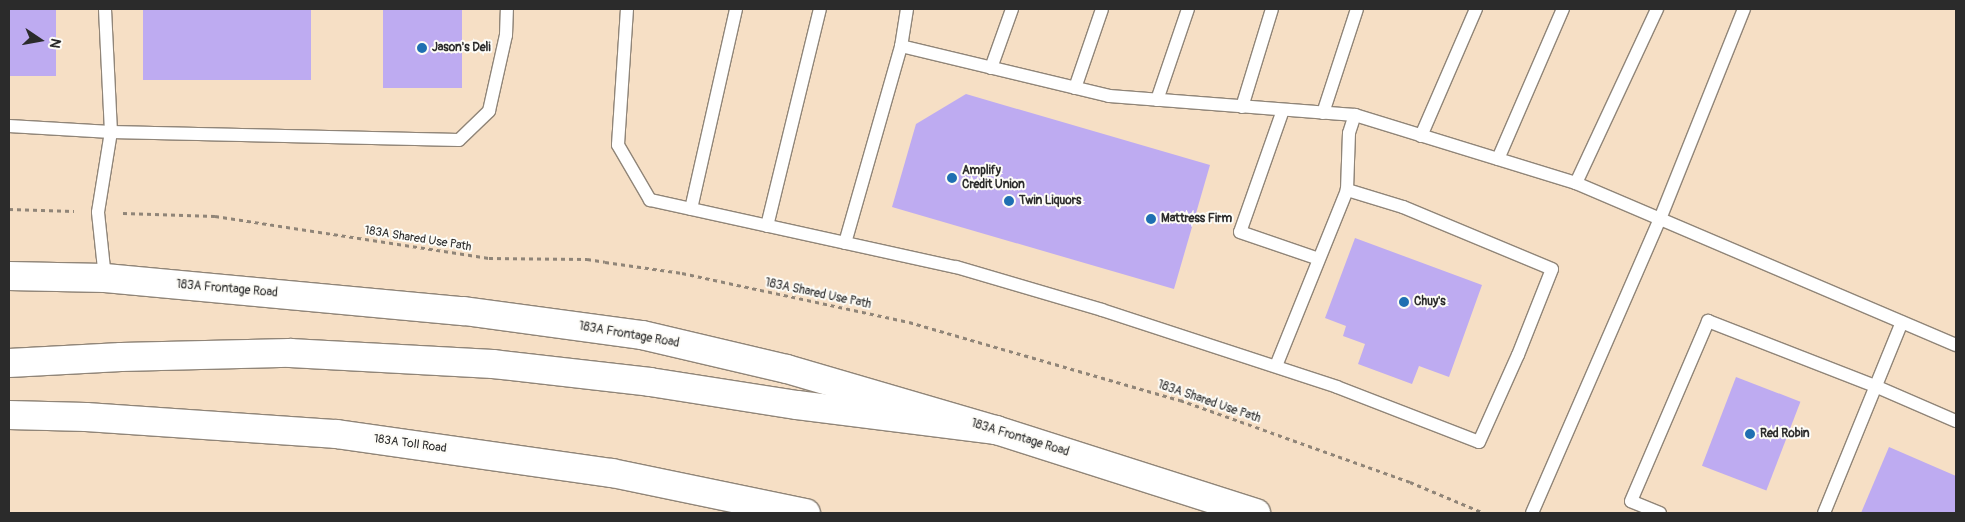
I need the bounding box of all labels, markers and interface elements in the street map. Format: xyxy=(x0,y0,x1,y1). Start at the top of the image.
north arrow xyxy=(15,15,65,65)
text: N xyxy=(46,37,64,50)
place label: Jason's Deli xyxy=(432,41,491,55)
marker: Jason's Deli xyxy=(416,42,428,54)
place label: Amplify Credit Union xyxy=(962,164,1025,192)
marker: Amplify Credit Union xyxy=(946,172,958,184)
place label: Twin Liquors xyxy=(1019,194,1081,208)
marker: Twin Liquors xyxy=(1003,195,1015,207)
place label: Mattress Firm xyxy=(1161,212,1232,226)
marker: Mattress Firm xyxy=(1145,213,1157,225)
street label: 183A Shared Use Path xyxy=(363,223,473,255)
street label: 183A Shared Use Path xyxy=(764,276,872,312)
street label: 183A Frontage Road xyxy=(176,277,278,301)
place label: Chuy's xyxy=(1414,295,1446,309)
marker: Chuy's xyxy=(1398,296,1410,308)
street label: 183A Frontage Road xyxy=(578,319,680,351)
street label: 183A Shared Use Path xyxy=(1156,378,1262,426)
street label: 183A Frontage Road xyxy=(969,416,1071,460)
place label: Red Robin xyxy=(1760,427,1809,441)
marker: Red Robin xyxy=(1744,428,1756,440)
street label: 183A Toll Road xyxy=(373,432,447,456)

